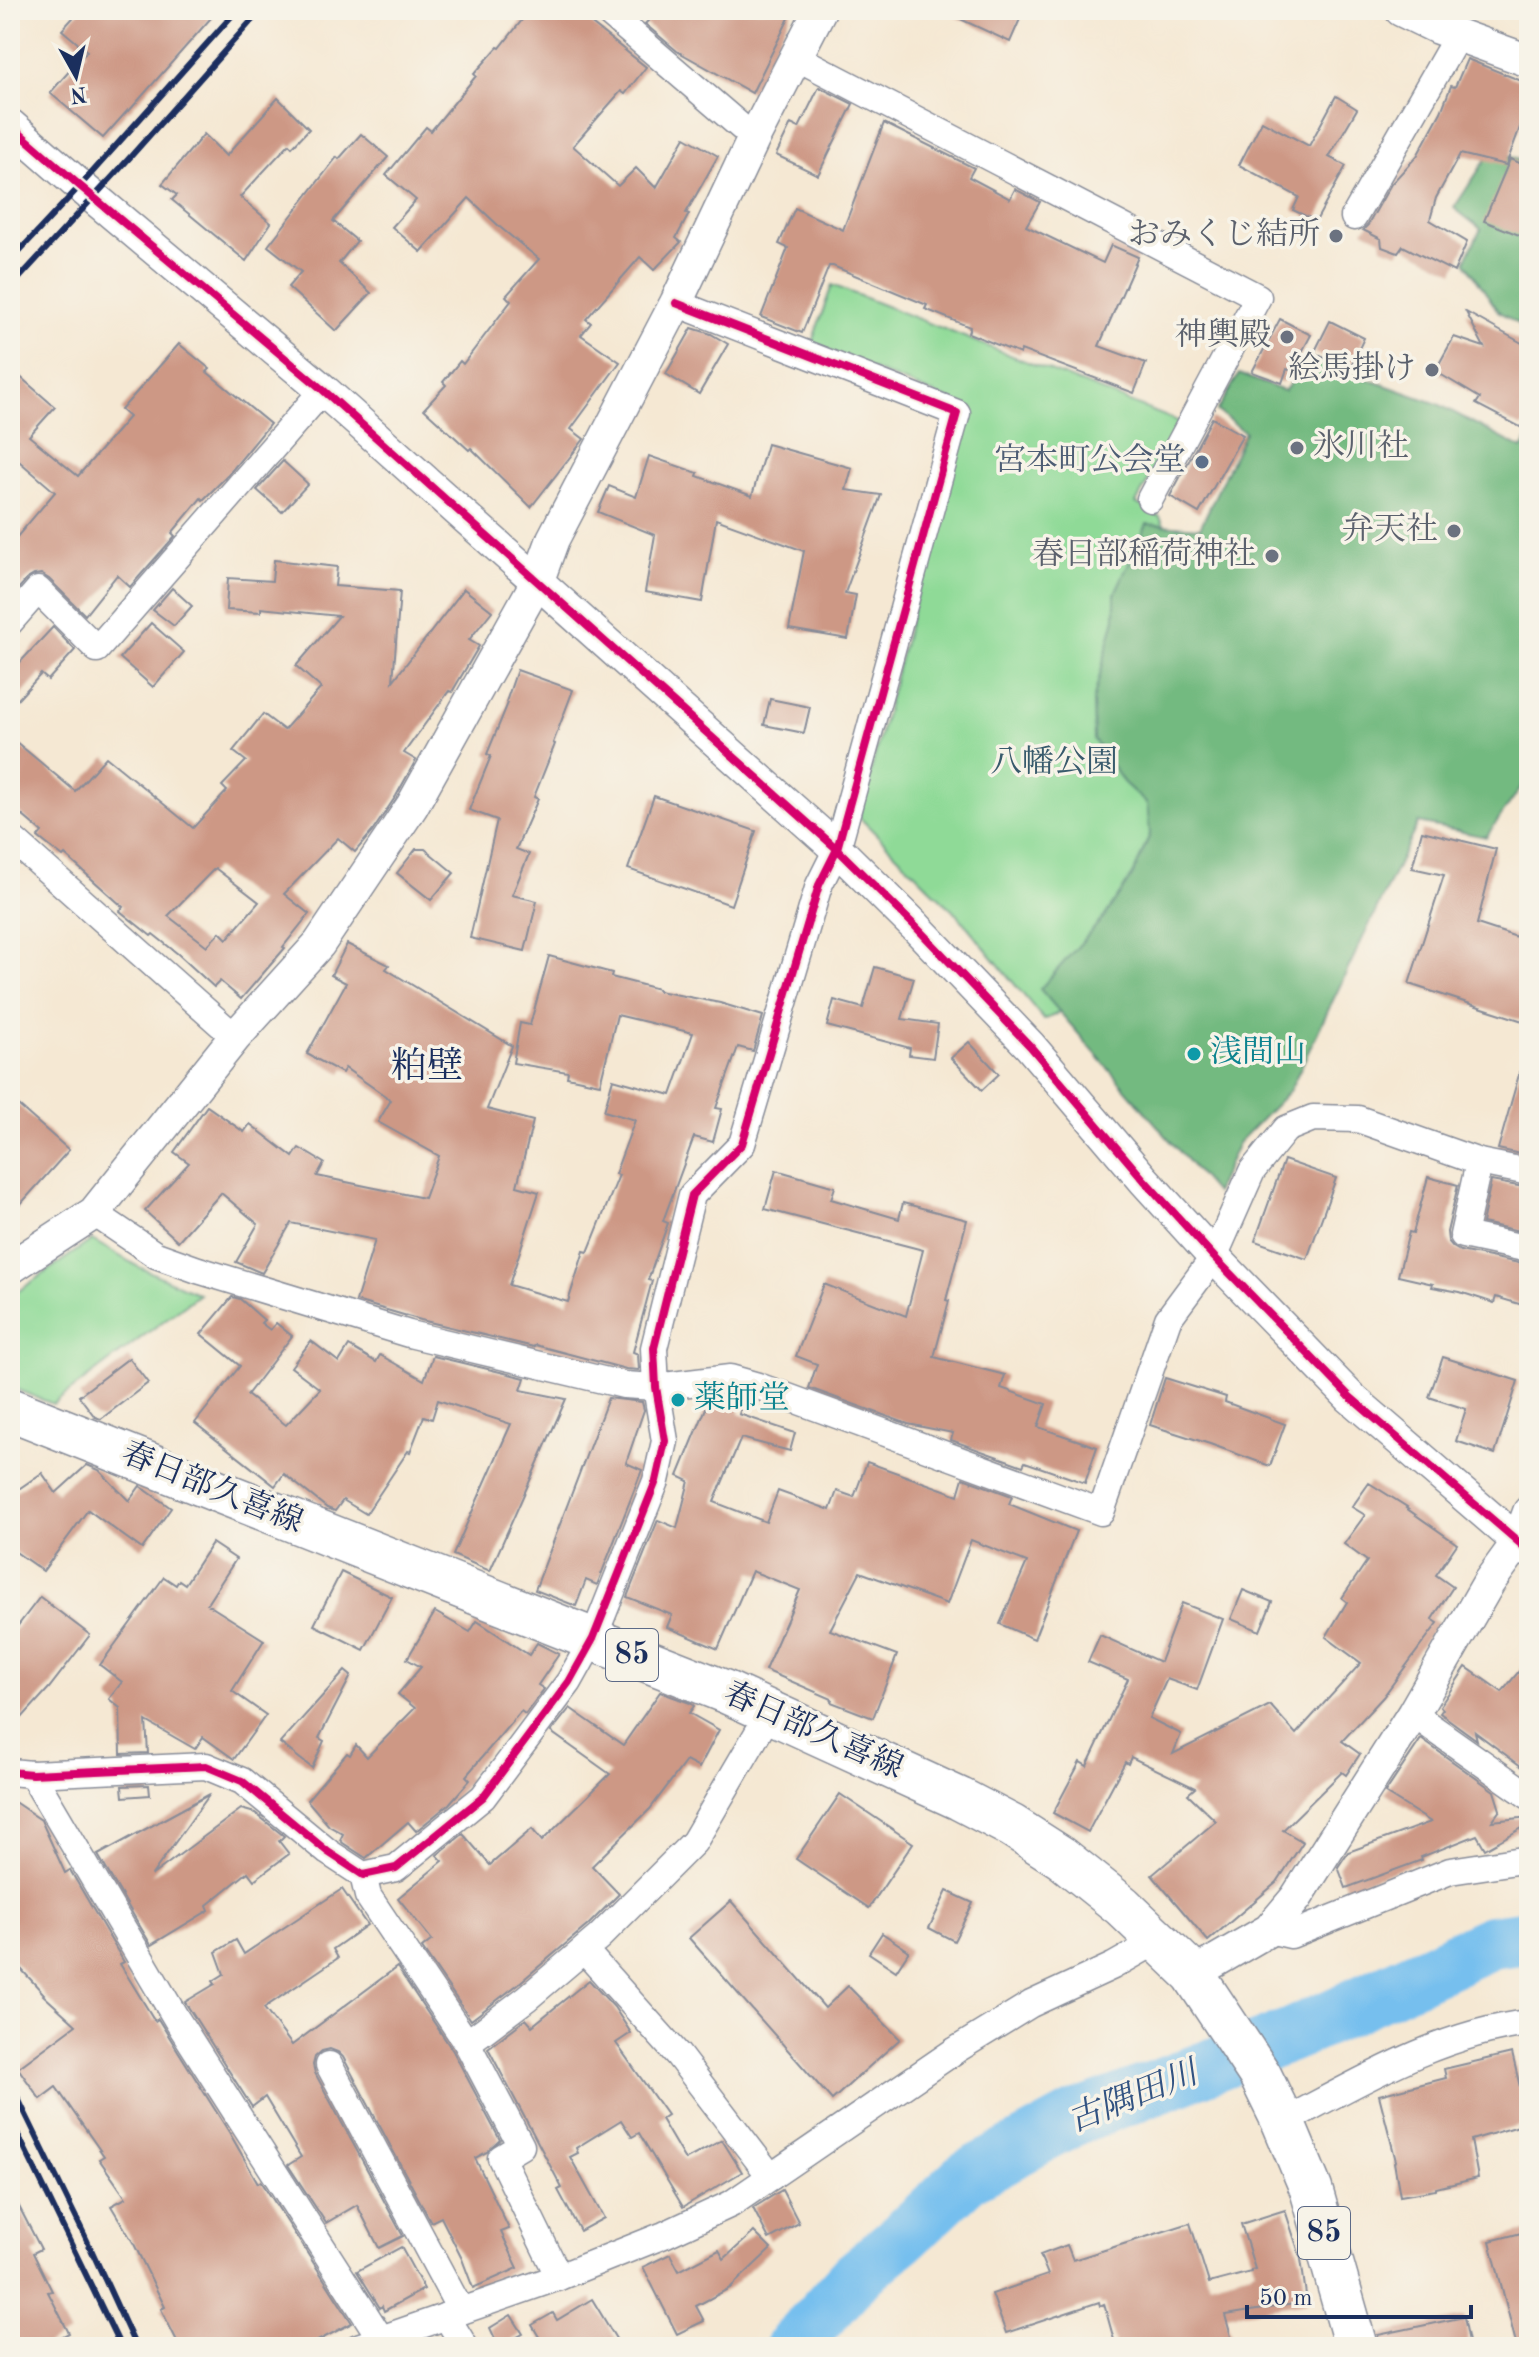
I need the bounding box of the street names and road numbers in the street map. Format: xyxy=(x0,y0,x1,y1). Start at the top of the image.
street label: 春日部久喜線 xyxy=(117,1435,308,1540)
road number: 85 xyxy=(606,1629,658,1681)
street label: 春日部久喜線 xyxy=(719,1676,908,1786)
road number: 85 xyxy=(1298,2207,1350,2259)

